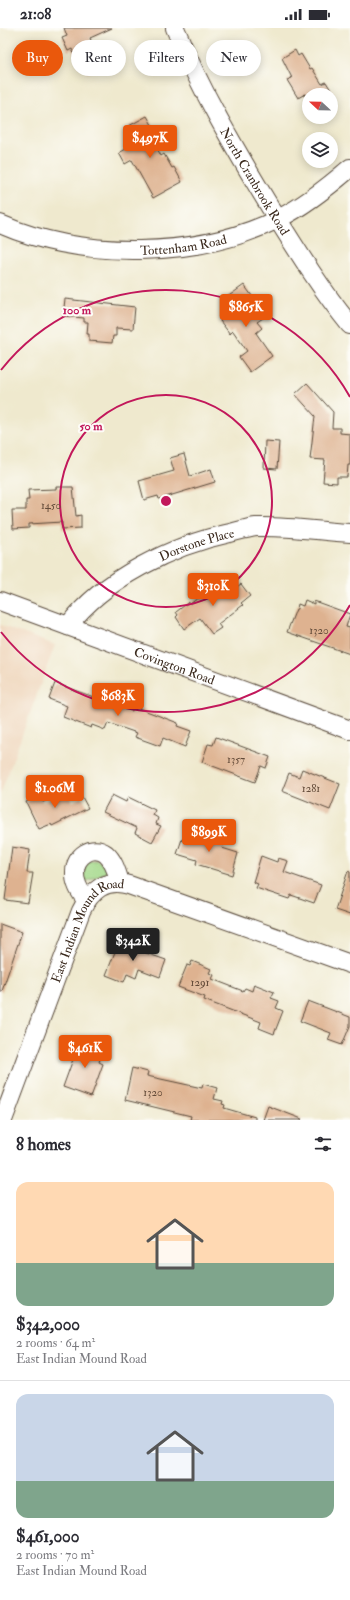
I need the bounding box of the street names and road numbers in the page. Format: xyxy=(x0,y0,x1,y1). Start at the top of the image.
street label: North Cranbrook Road xyxy=(216,125,293,239)
street label: Tottenham Road xyxy=(140,231,229,259)
street label: Dorstone Place xyxy=(157,525,237,565)
street label: Covington Road xyxy=(132,644,217,689)
street label: East Indian Mound Road xyxy=(48,876,126,985)

